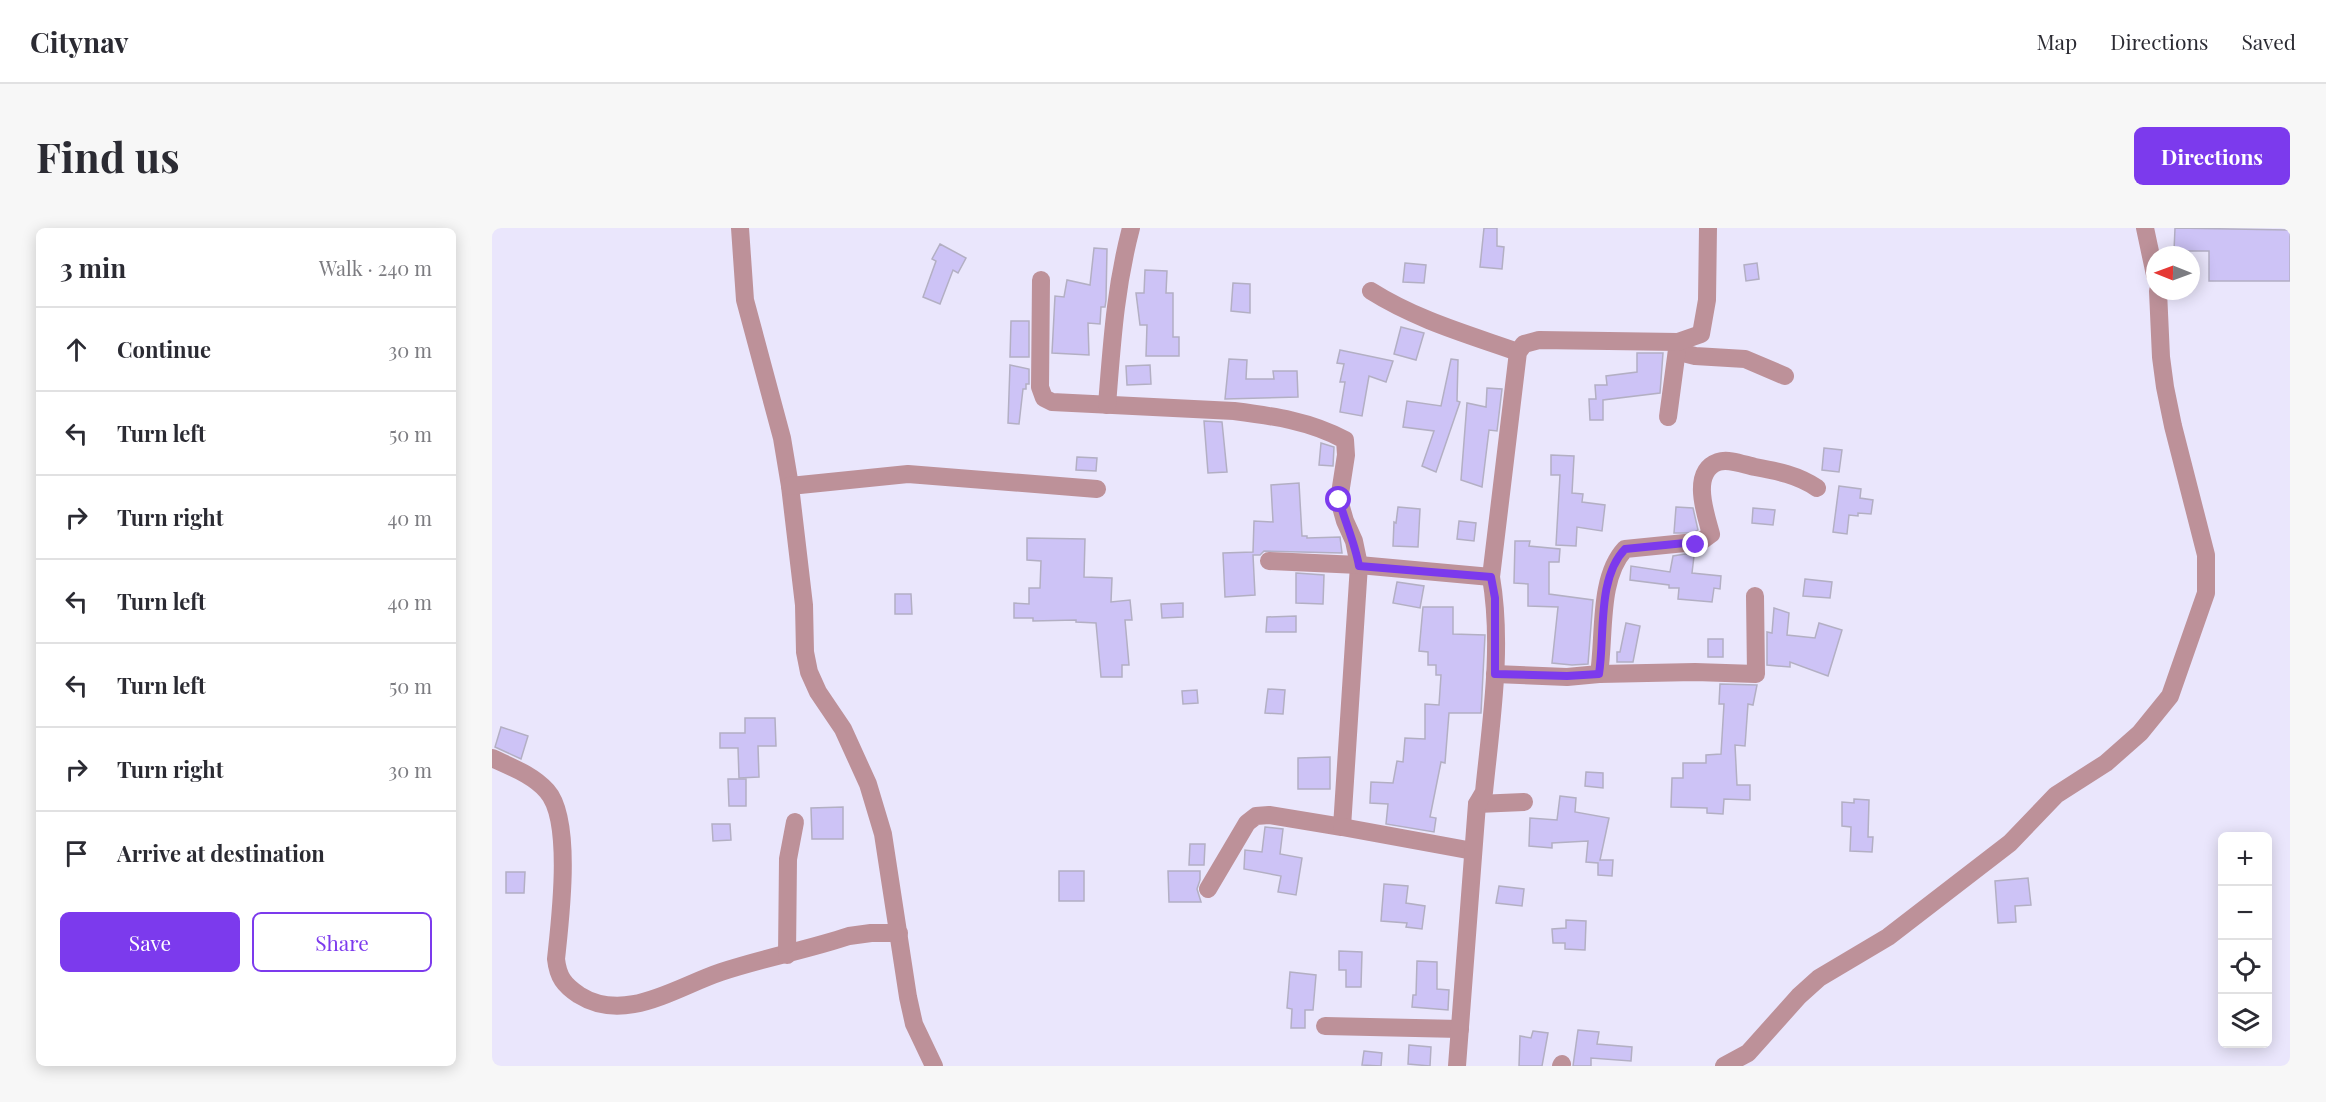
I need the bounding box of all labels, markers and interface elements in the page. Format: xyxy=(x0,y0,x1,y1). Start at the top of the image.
text: Citynav xyxy=(30,23,129,60)
text: Map xyxy=(2036,27,2077,55)
text: Directions xyxy=(2110,27,2208,55)
text: Saved xyxy=(2241,27,2296,55)
button: Directions xyxy=(2134,127,2290,185)
text: Find us xyxy=(36,128,180,184)
north arrow xyxy=(2146,246,2200,300)
text: 3 min xyxy=(60,250,126,285)
text: Walk · 240 m xyxy=(319,254,432,281)
icon: ahead xyxy=(60,333,93,366)
text: Continue xyxy=(117,334,211,364)
text: 30 m xyxy=(388,336,432,363)
icon: left xyxy=(60,417,93,450)
text: Turn left xyxy=(117,418,206,448)
text: 50 m xyxy=(389,420,432,447)
route start xyxy=(1325,486,1351,512)
icon: right xyxy=(60,501,93,534)
text: Turn right xyxy=(117,502,223,532)
text: 40 m xyxy=(387,504,432,531)
route end xyxy=(1682,531,1708,557)
icon: left xyxy=(60,585,93,618)
text: Turn left xyxy=(117,586,206,616)
text: 40 m xyxy=(387,588,432,615)
icon: left xyxy=(60,669,93,702)
text: Turn left xyxy=(117,670,206,700)
text: 50 m xyxy=(389,672,432,699)
icon: right xyxy=(60,753,93,786)
text: Turn right xyxy=(117,754,223,784)
text: 30 m xyxy=(388,756,432,783)
map controls xyxy=(2218,832,2272,1048)
button: + xyxy=(2218,832,2272,886)
icon: arrive xyxy=(60,837,93,870)
text: Arrive at destination xyxy=(117,838,325,868)
button: − xyxy=(2218,886,2272,940)
button: Save xyxy=(60,912,240,972)
button: Share xyxy=(252,912,432,972)
button: locate xyxy=(2218,940,2272,994)
button: layers xyxy=(2218,994,2272,1048)

